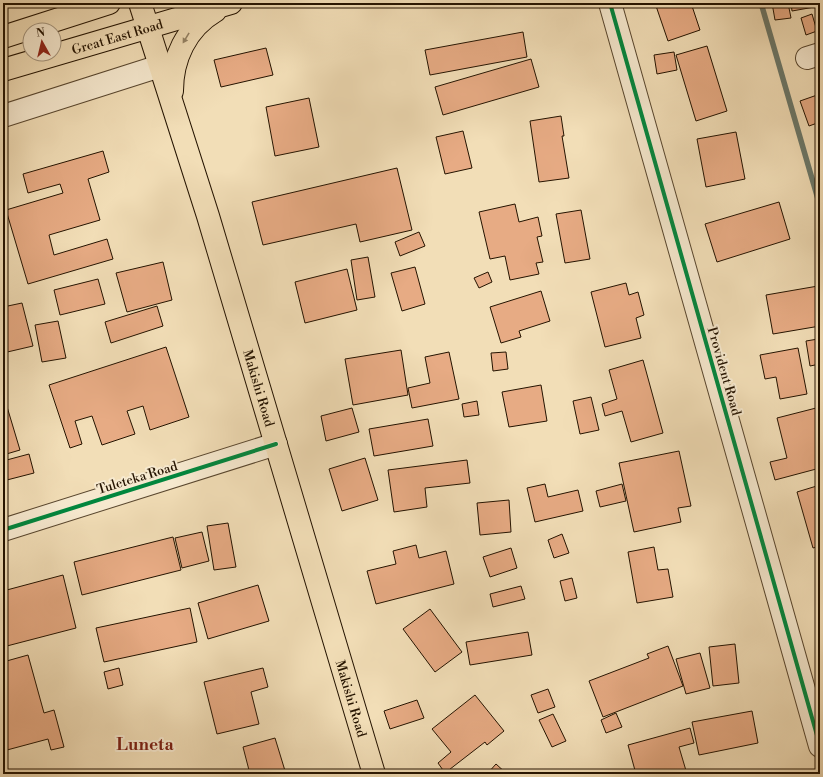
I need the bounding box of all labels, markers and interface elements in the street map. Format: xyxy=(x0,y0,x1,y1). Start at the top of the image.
street label: Great East Road xyxy=(70,16,166,58)
north arrow xyxy=(22,22,62,62)
text: N xyxy=(35,26,46,41)
one-way arrow xyxy=(183,32,190,44)
street label: Provident Road xyxy=(704,325,744,418)
street label: Makishi Road xyxy=(239,348,277,429)
street label: Tuleteka Road xyxy=(95,458,180,498)
street label: Makishi Road xyxy=(332,658,370,740)
district label: Luneta xyxy=(116,734,175,756)

